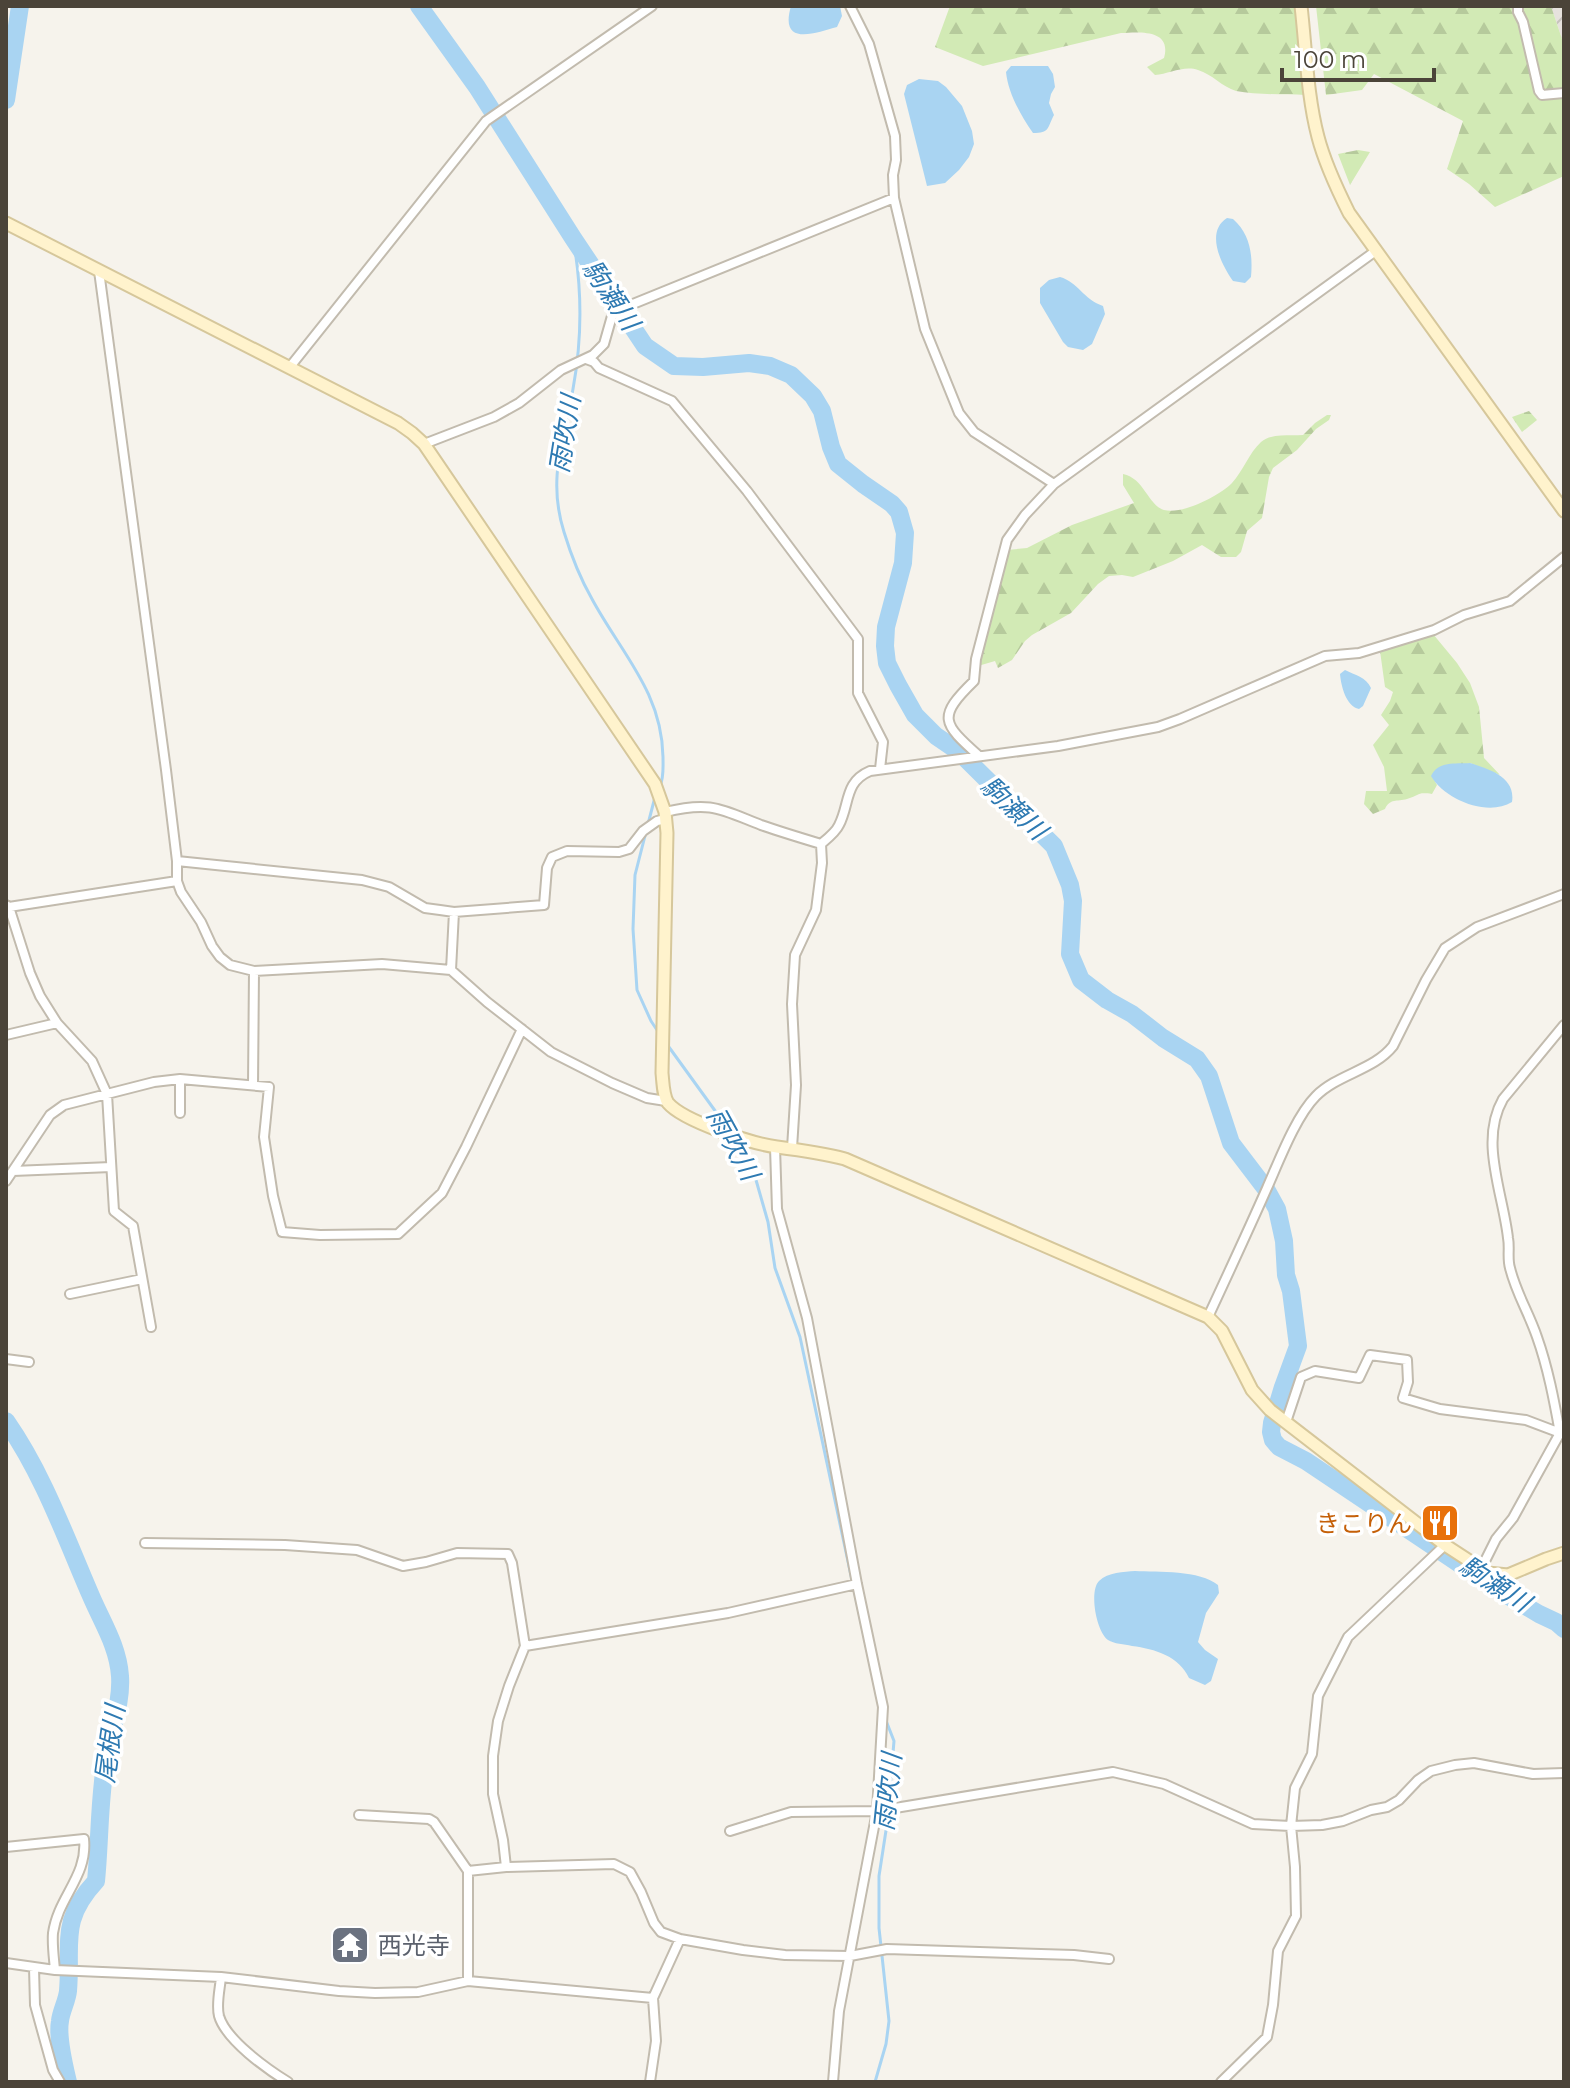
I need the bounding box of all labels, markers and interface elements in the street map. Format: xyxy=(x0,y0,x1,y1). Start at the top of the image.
scale bar xyxy=(1282,32,1434,82)
text: 100 m xyxy=(1294,45,1366,74)
water label: 駒瀬川 xyxy=(576,254,648,339)
water label: 雨吹川 xyxy=(543,390,587,475)
water label: 駒瀬川 xyxy=(975,770,1056,848)
water label: 雨吹川 xyxy=(700,1102,767,1188)
restaurant icon: きこりん xyxy=(1419,1502,1461,1544)
place label: きこりん xyxy=(1316,1509,1412,1538)
water label: 駒瀬川 xyxy=(1454,1549,1539,1620)
water label: 尾根川 xyxy=(89,1700,132,1785)
water label: 雨吹川 xyxy=(868,1749,908,1832)
temple icon: 西光寺 xyxy=(329,1924,371,1966)
place label: 西光寺 xyxy=(378,1931,450,1960)

